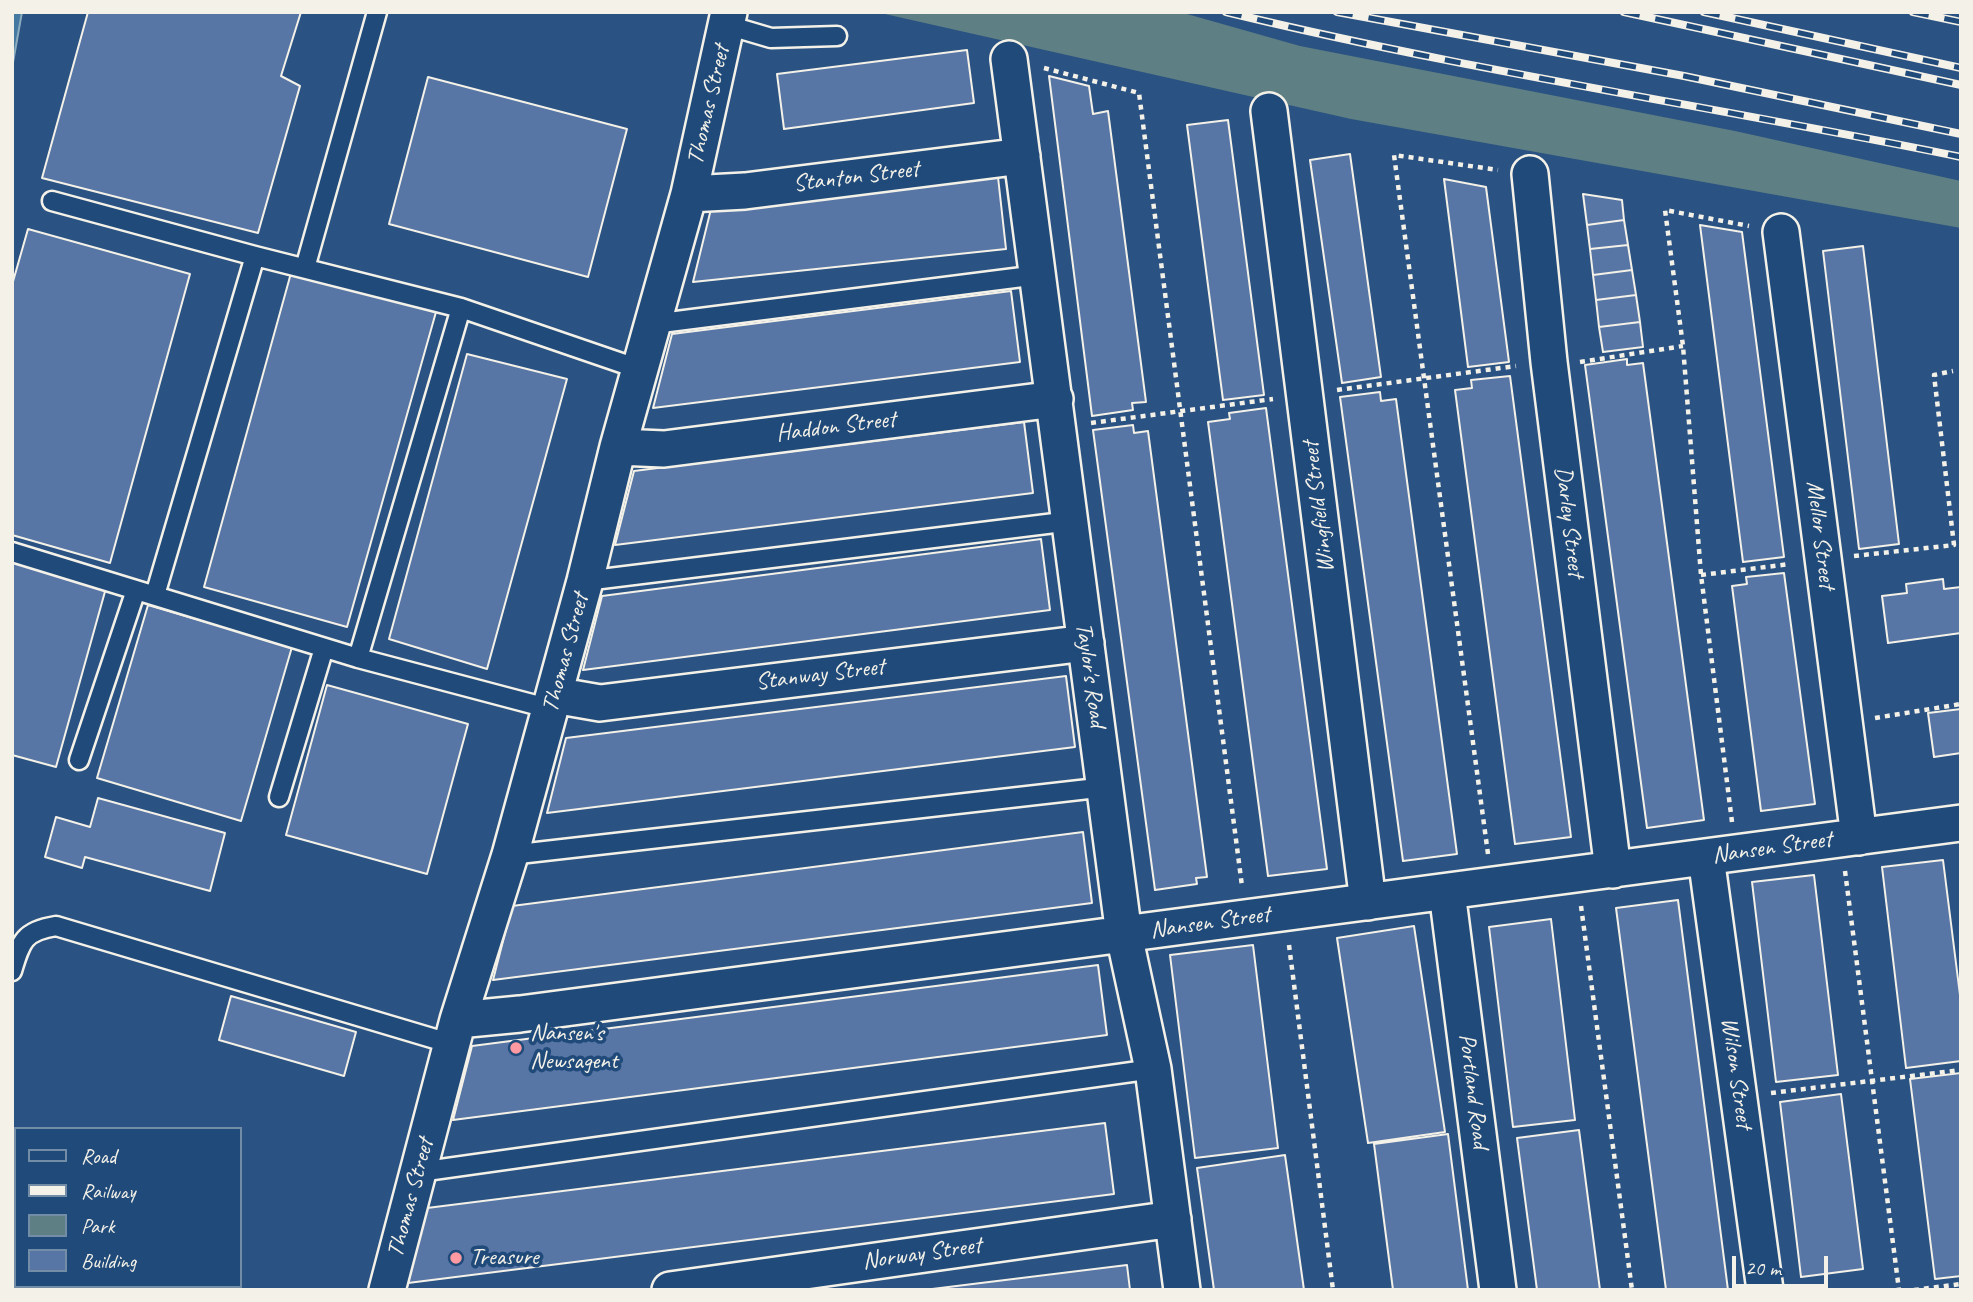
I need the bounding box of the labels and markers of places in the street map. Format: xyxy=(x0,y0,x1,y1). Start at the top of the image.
place label: Nansen's Newsagent xyxy=(530,1020,618,1076)
marker: Nansen's Newsagent xyxy=(508,1040,524,1056)
place label: Treasure xyxy=(470,1244,539,1272)
marker: Treasure xyxy=(448,1250,464,1266)

